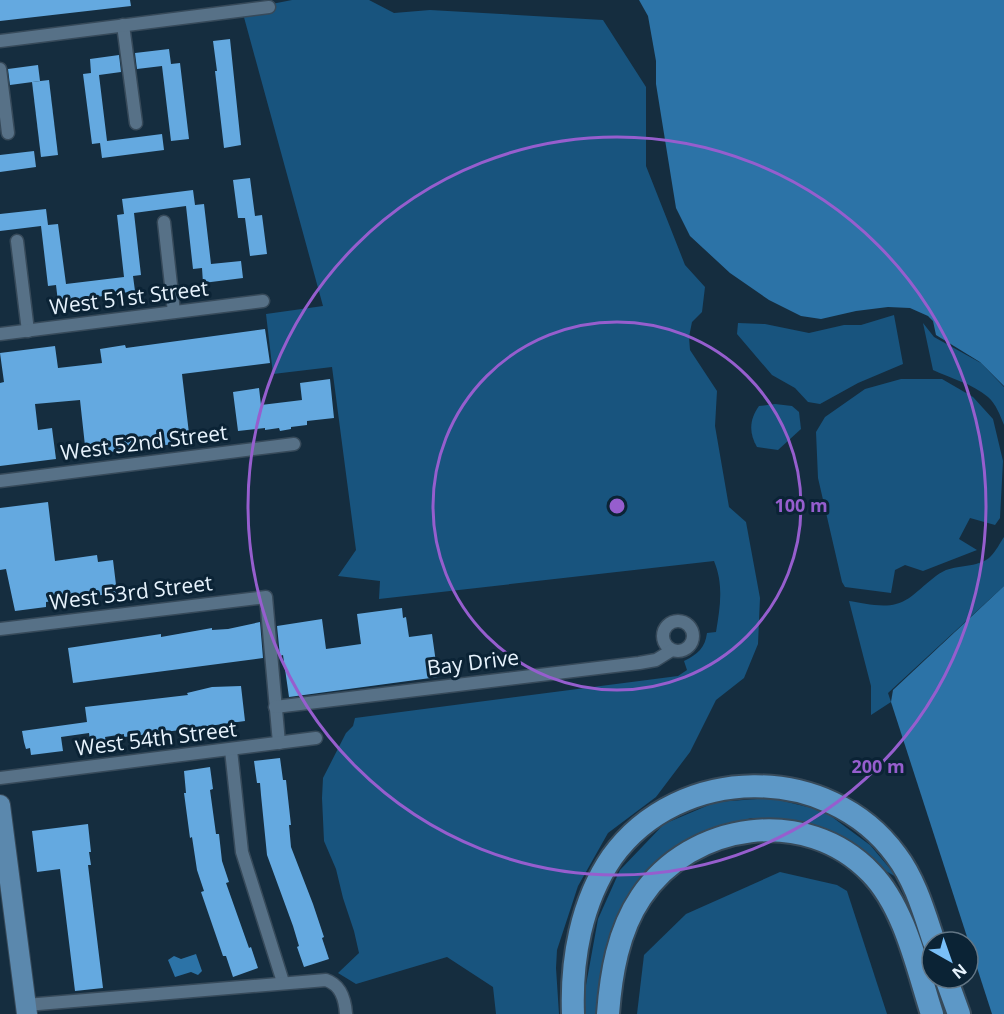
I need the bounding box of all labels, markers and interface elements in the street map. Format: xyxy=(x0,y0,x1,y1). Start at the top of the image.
street label: West 51st Street xyxy=(48,273,210,321)
street label: West 52nd Street xyxy=(59,418,229,466)
text: 100 m xyxy=(774,493,828,517)
centre of rings xyxy=(607,496,627,516)
street label: West 53rd Street xyxy=(48,568,214,616)
street label: Bay Drive xyxy=(425,642,521,682)
street label: West 54th Street xyxy=(73,714,238,762)
text: 200 m xyxy=(851,754,905,778)
north arrow xyxy=(920,930,980,990)
text: N xyxy=(948,959,972,984)

